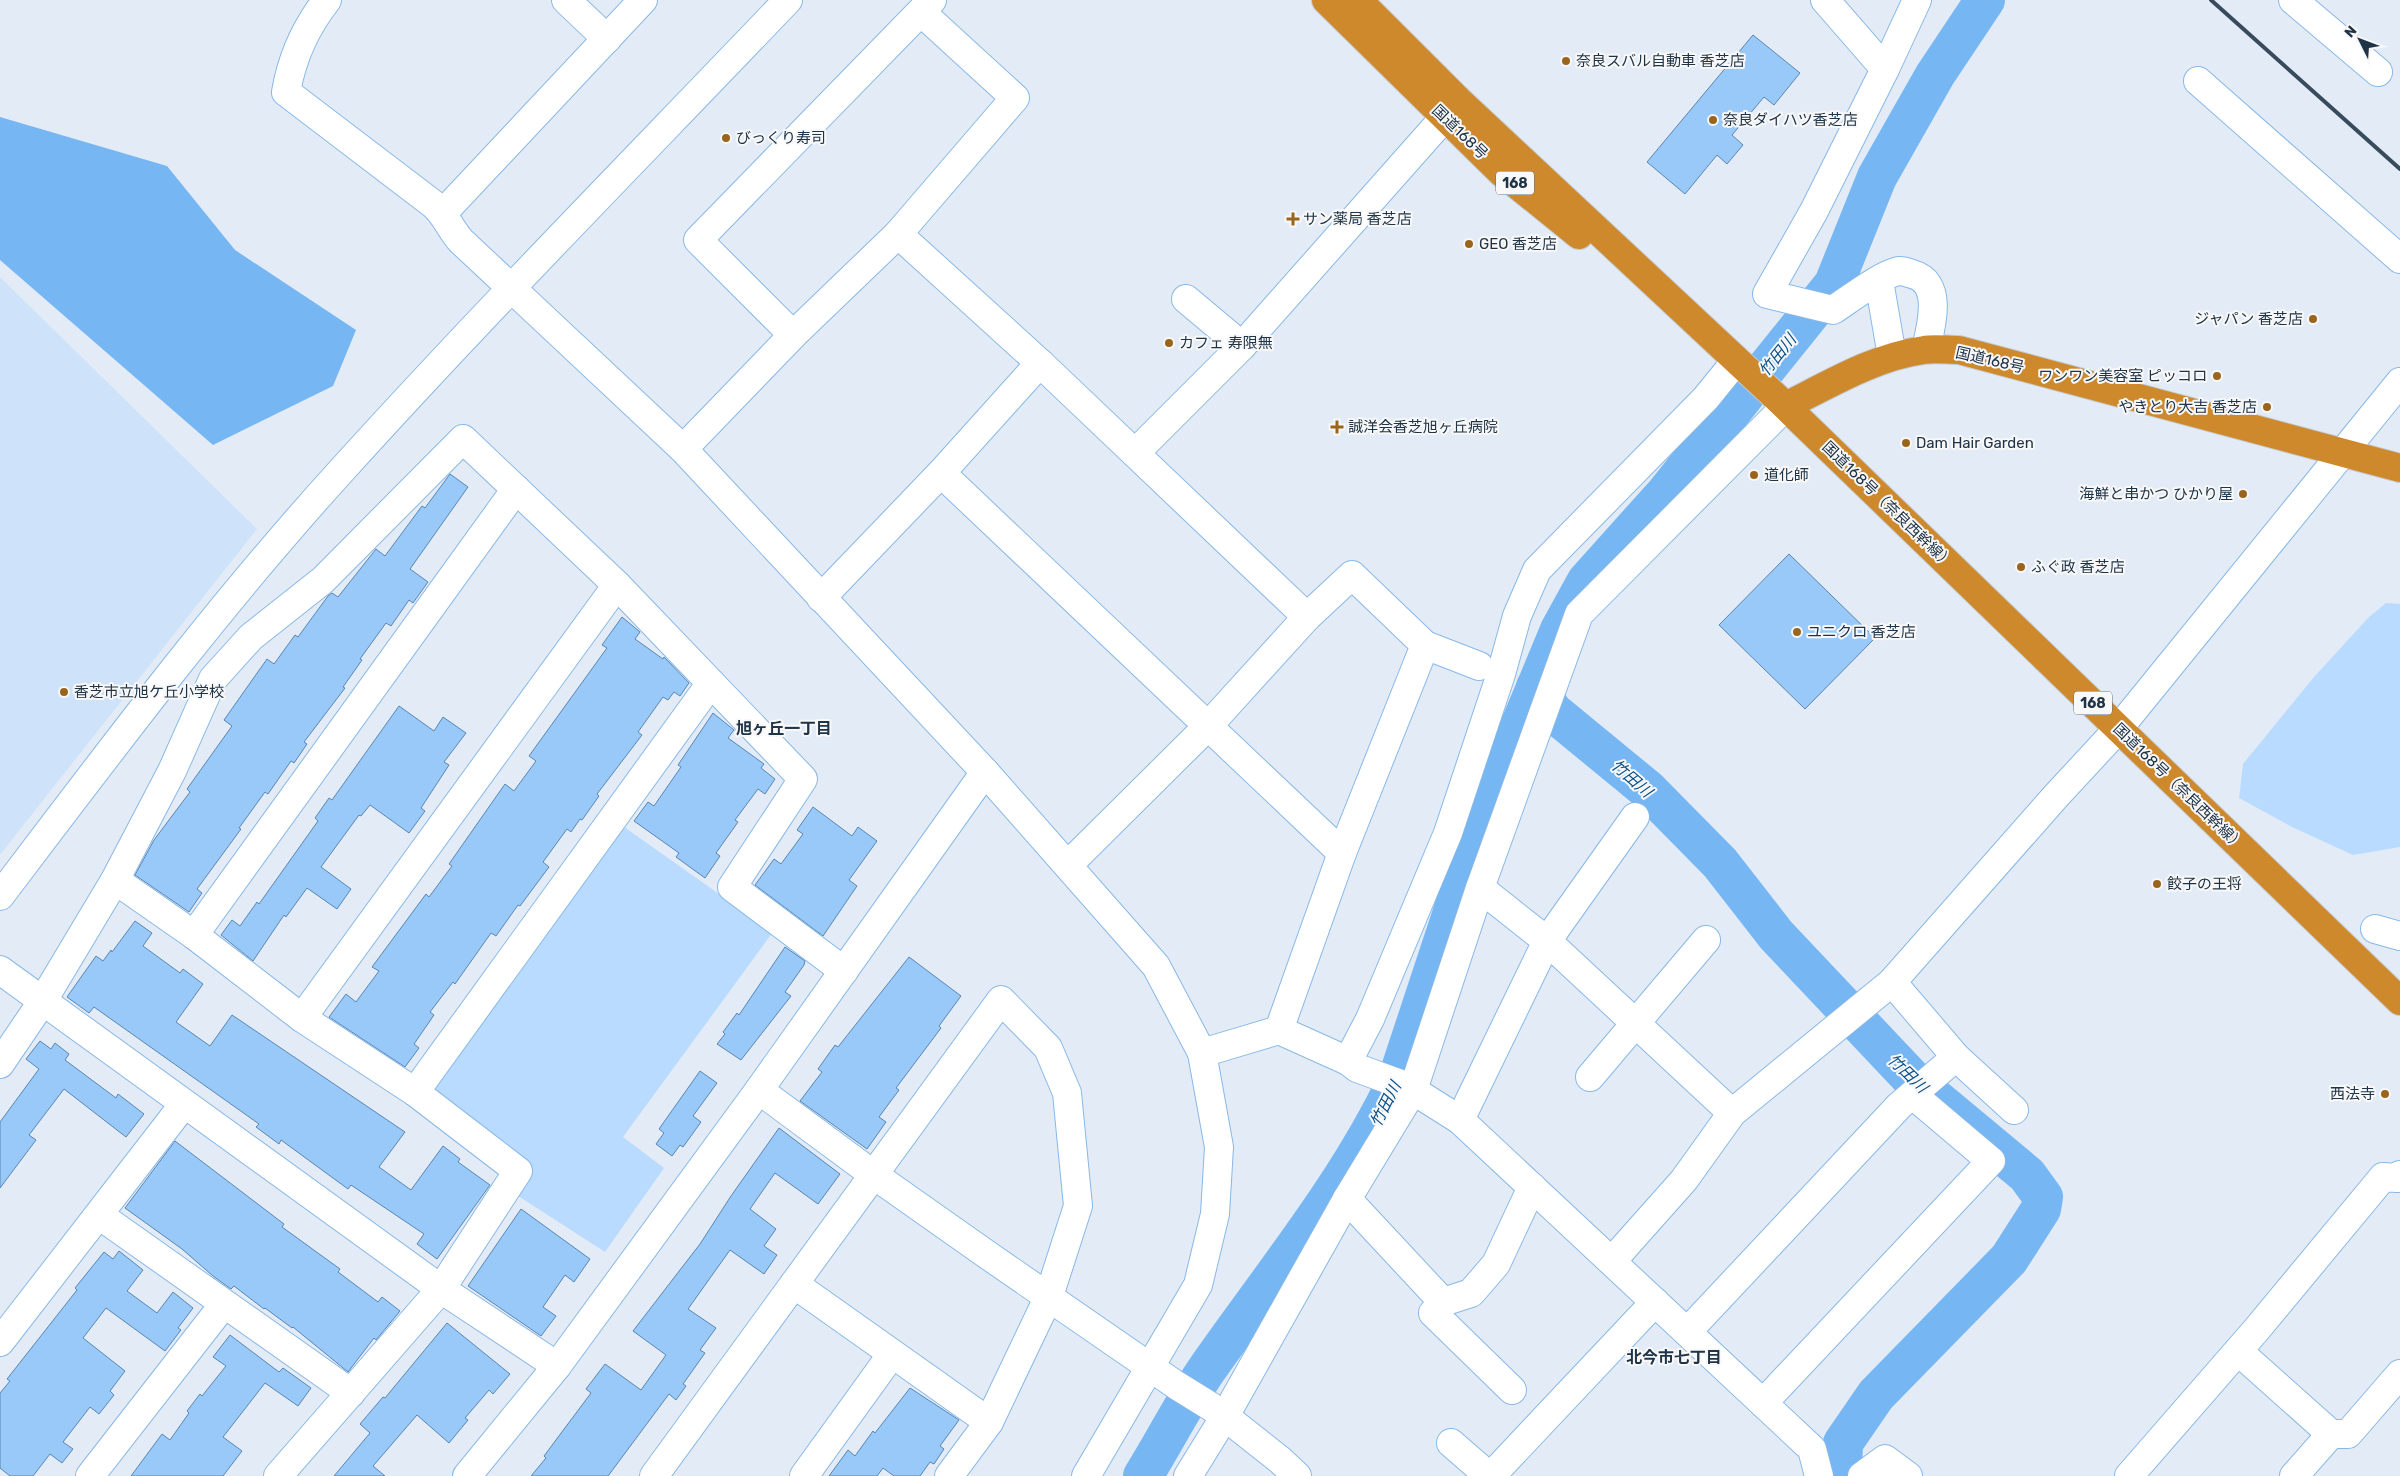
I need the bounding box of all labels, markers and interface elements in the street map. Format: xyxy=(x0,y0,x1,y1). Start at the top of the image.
north arrow xyxy=(2335,15,2385,65)
text: N xyxy=(2341,22,2360,41)
place label: 奈良スバル自動車 香芝店 xyxy=(1576,52,1745,70)
marker: 奈良スバル自動車 香芝店 xyxy=(1560,55,1572,67)
street label: 国道168号 xyxy=(1429,101,1491,163)
place label: 奈良ダイハツ香芝店 xyxy=(1723,111,1858,129)
marker: 奈良ダイハツ香芝店 xyxy=(1707,114,1719,126)
place label: びっくり寿司 xyxy=(736,129,826,147)
marker: びっくり寿司 xyxy=(720,132,732,144)
road number: 168 xyxy=(1496,172,1534,194)
place label: サン薬局 香芝店 xyxy=(1303,210,1412,228)
marker: サン薬局 香芝店 xyxy=(1287,213,1299,225)
place label: GEO 香芝店 xyxy=(1479,235,1557,253)
marker: GEO 香芝店 xyxy=(1463,238,1475,250)
place label: ジャパン 香芝店 xyxy=(2194,310,2303,328)
marker: ジャパン 香芝店 xyxy=(2307,313,2319,325)
water label: 竹田川 xyxy=(1755,329,1801,380)
place label: カフェ 寿限無 xyxy=(1179,334,1273,352)
marker: カフェ 寿限無 xyxy=(1163,337,1175,349)
street label: 国道168号 xyxy=(1954,343,2026,377)
place label: ワンワン美容室 ピッコロ xyxy=(2038,367,2207,385)
marker: ワンワン美容室 ピッコロ xyxy=(2211,370,2223,382)
place label: やきとり大吉 香芝店 xyxy=(2118,398,2257,416)
marker: やきとり大吉 香芝店 xyxy=(2261,401,2273,413)
place label: 誠洋会香芝旭ヶ丘病院 xyxy=(1348,418,1498,436)
marker: 誠洋会香芝旭ヶ丘病院 xyxy=(1330,420,1344,434)
place label: Dam Hair Garden xyxy=(1916,434,2034,452)
marker: Dam Hair Garden xyxy=(1900,437,1912,449)
street label: 国道168号（奈良西幹線） xyxy=(1819,438,1957,572)
place label: 道化師 xyxy=(1764,466,1809,484)
marker: 道化師 xyxy=(1748,469,1760,481)
place label: 海鮮と串かつ ひかり屋 xyxy=(2079,485,2233,503)
marker: 海鮮と串かつ ひかり屋 xyxy=(2237,488,2249,500)
place label: ふぐ政 香芝店 xyxy=(2031,558,2125,576)
marker: ふぐ政 香芝店 xyxy=(2015,561,2027,573)
place label: ユニクロ 香芝店 xyxy=(1807,623,1916,641)
marker: ユニクロ 香芝店 xyxy=(1791,626,1803,638)
place label: 香芝市立旭ケ丘小学校 xyxy=(74,683,224,701)
marker: 香芝市立旭ケ丘小学校 xyxy=(58,686,70,698)
road number: 168 xyxy=(2074,691,2112,714)
district label: 旭ヶ丘一丁目 xyxy=(736,719,832,738)
street label: 国道168号（奈良西幹線） xyxy=(2110,720,2248,854)
water label: 竹田川 xyxy=(1607,755,1658,803)
place label: 餃子の王将 xyxy=(2167,875,2242,893)
marker: 餃子の王将 xyxy=(2151,878,2163,890)
water label: 竹田川 xyxy=(1884,1050,1933,1098)
water label: 竹田川 xyxy=(1366,1077,1406,1130)
place label: 西法寺 xyxy=(2330,1085,2375,1103)
marker: 西法寺 xyxy=(2379,1088,2391,1100)
district label: 北今市七丁目 xyxy=(1626,1348,1722,1367)

